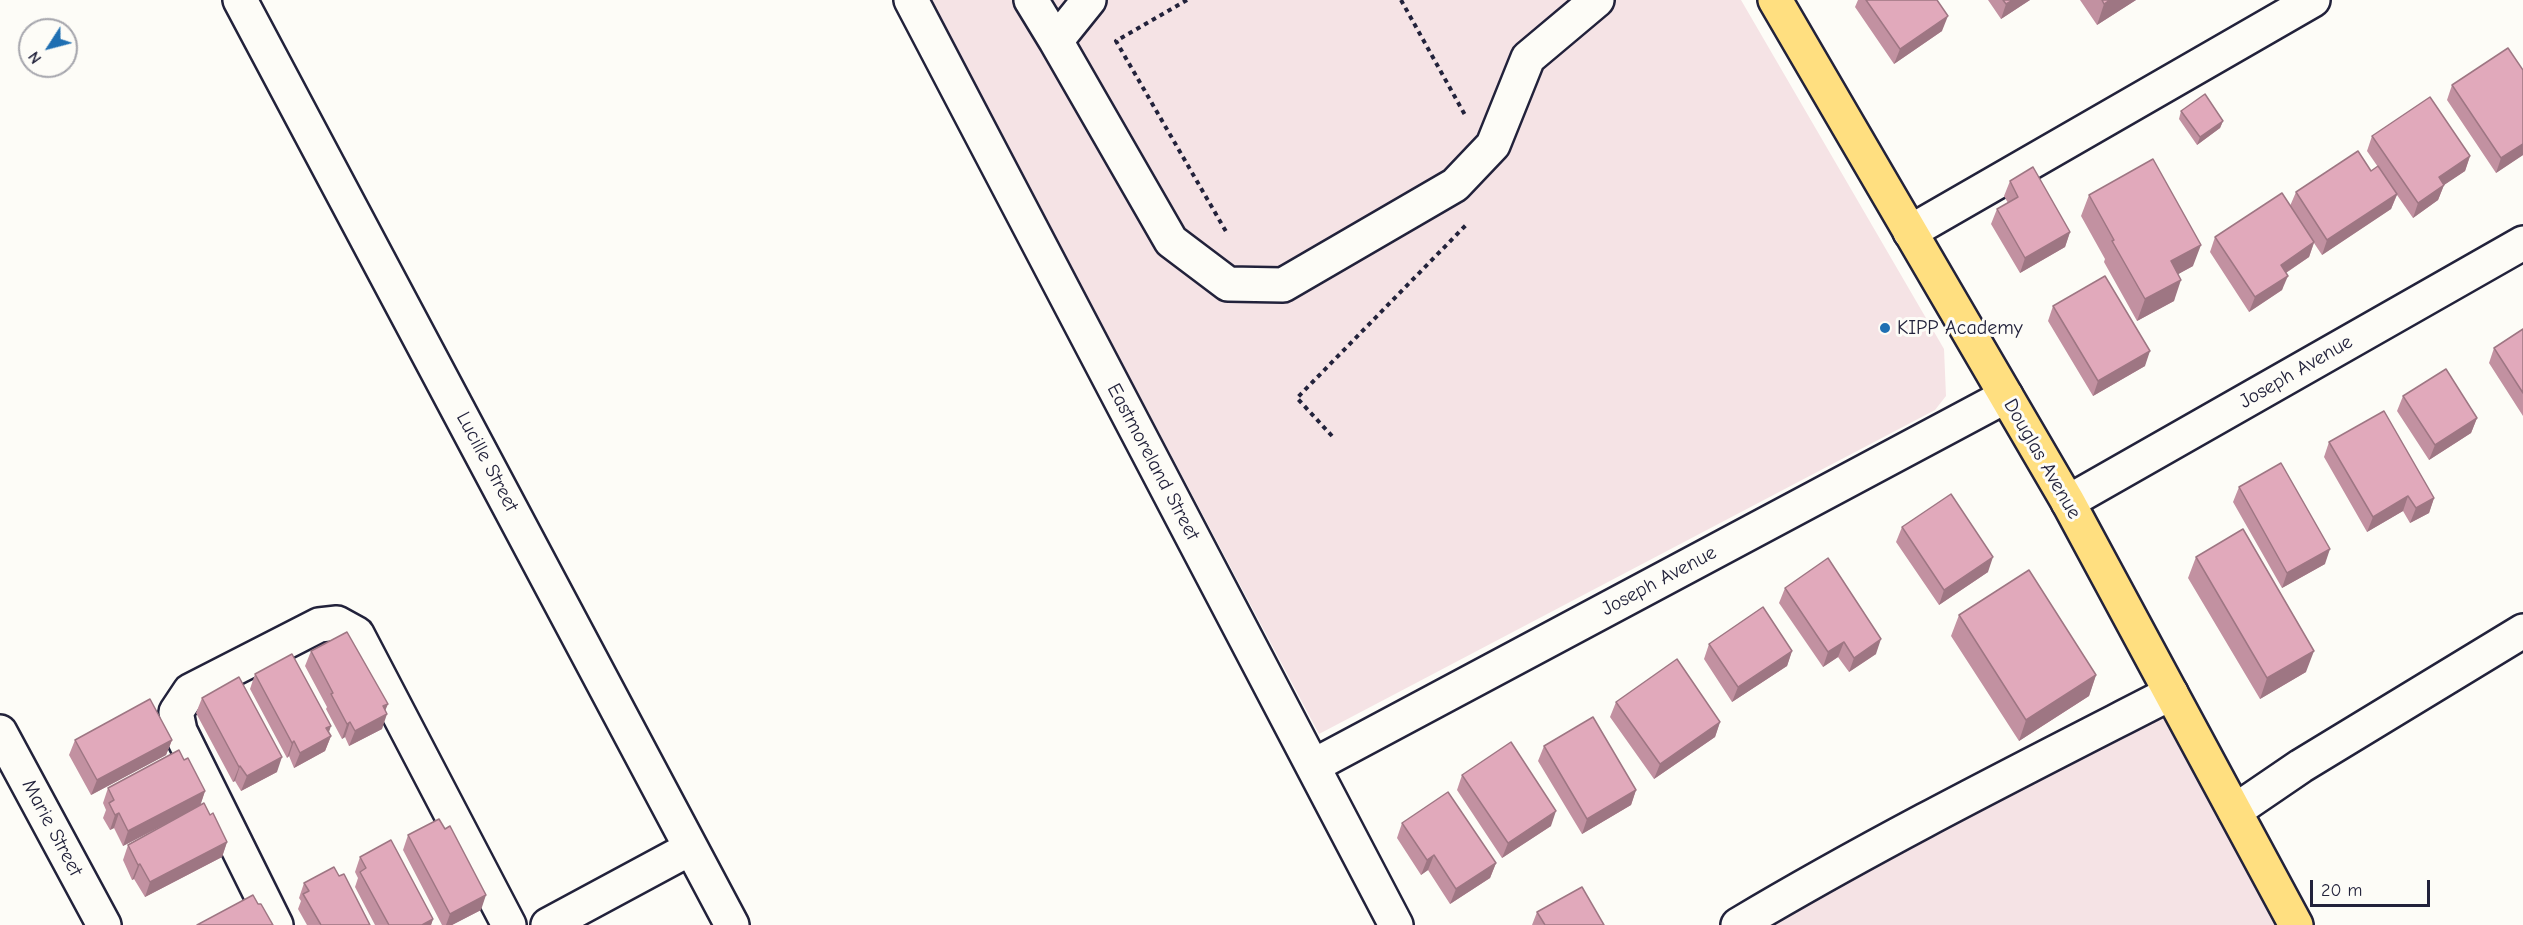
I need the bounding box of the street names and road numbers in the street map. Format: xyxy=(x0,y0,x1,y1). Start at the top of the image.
street label: Joseph Avenue xyxy=(2235,330,2357,414)
street label: Eastmoreland Street xyxy=(1102,379,1204,545)
street label: Douglas Avenue xyxy=(1998,395,2086,523)
street label: Lucille Street xyxy=(451,408,523,516)
street label: Joseph Avenue xyxy=(1597,541,1721,621)
street label: Marie Street xyxy=(16,775,88,881)

